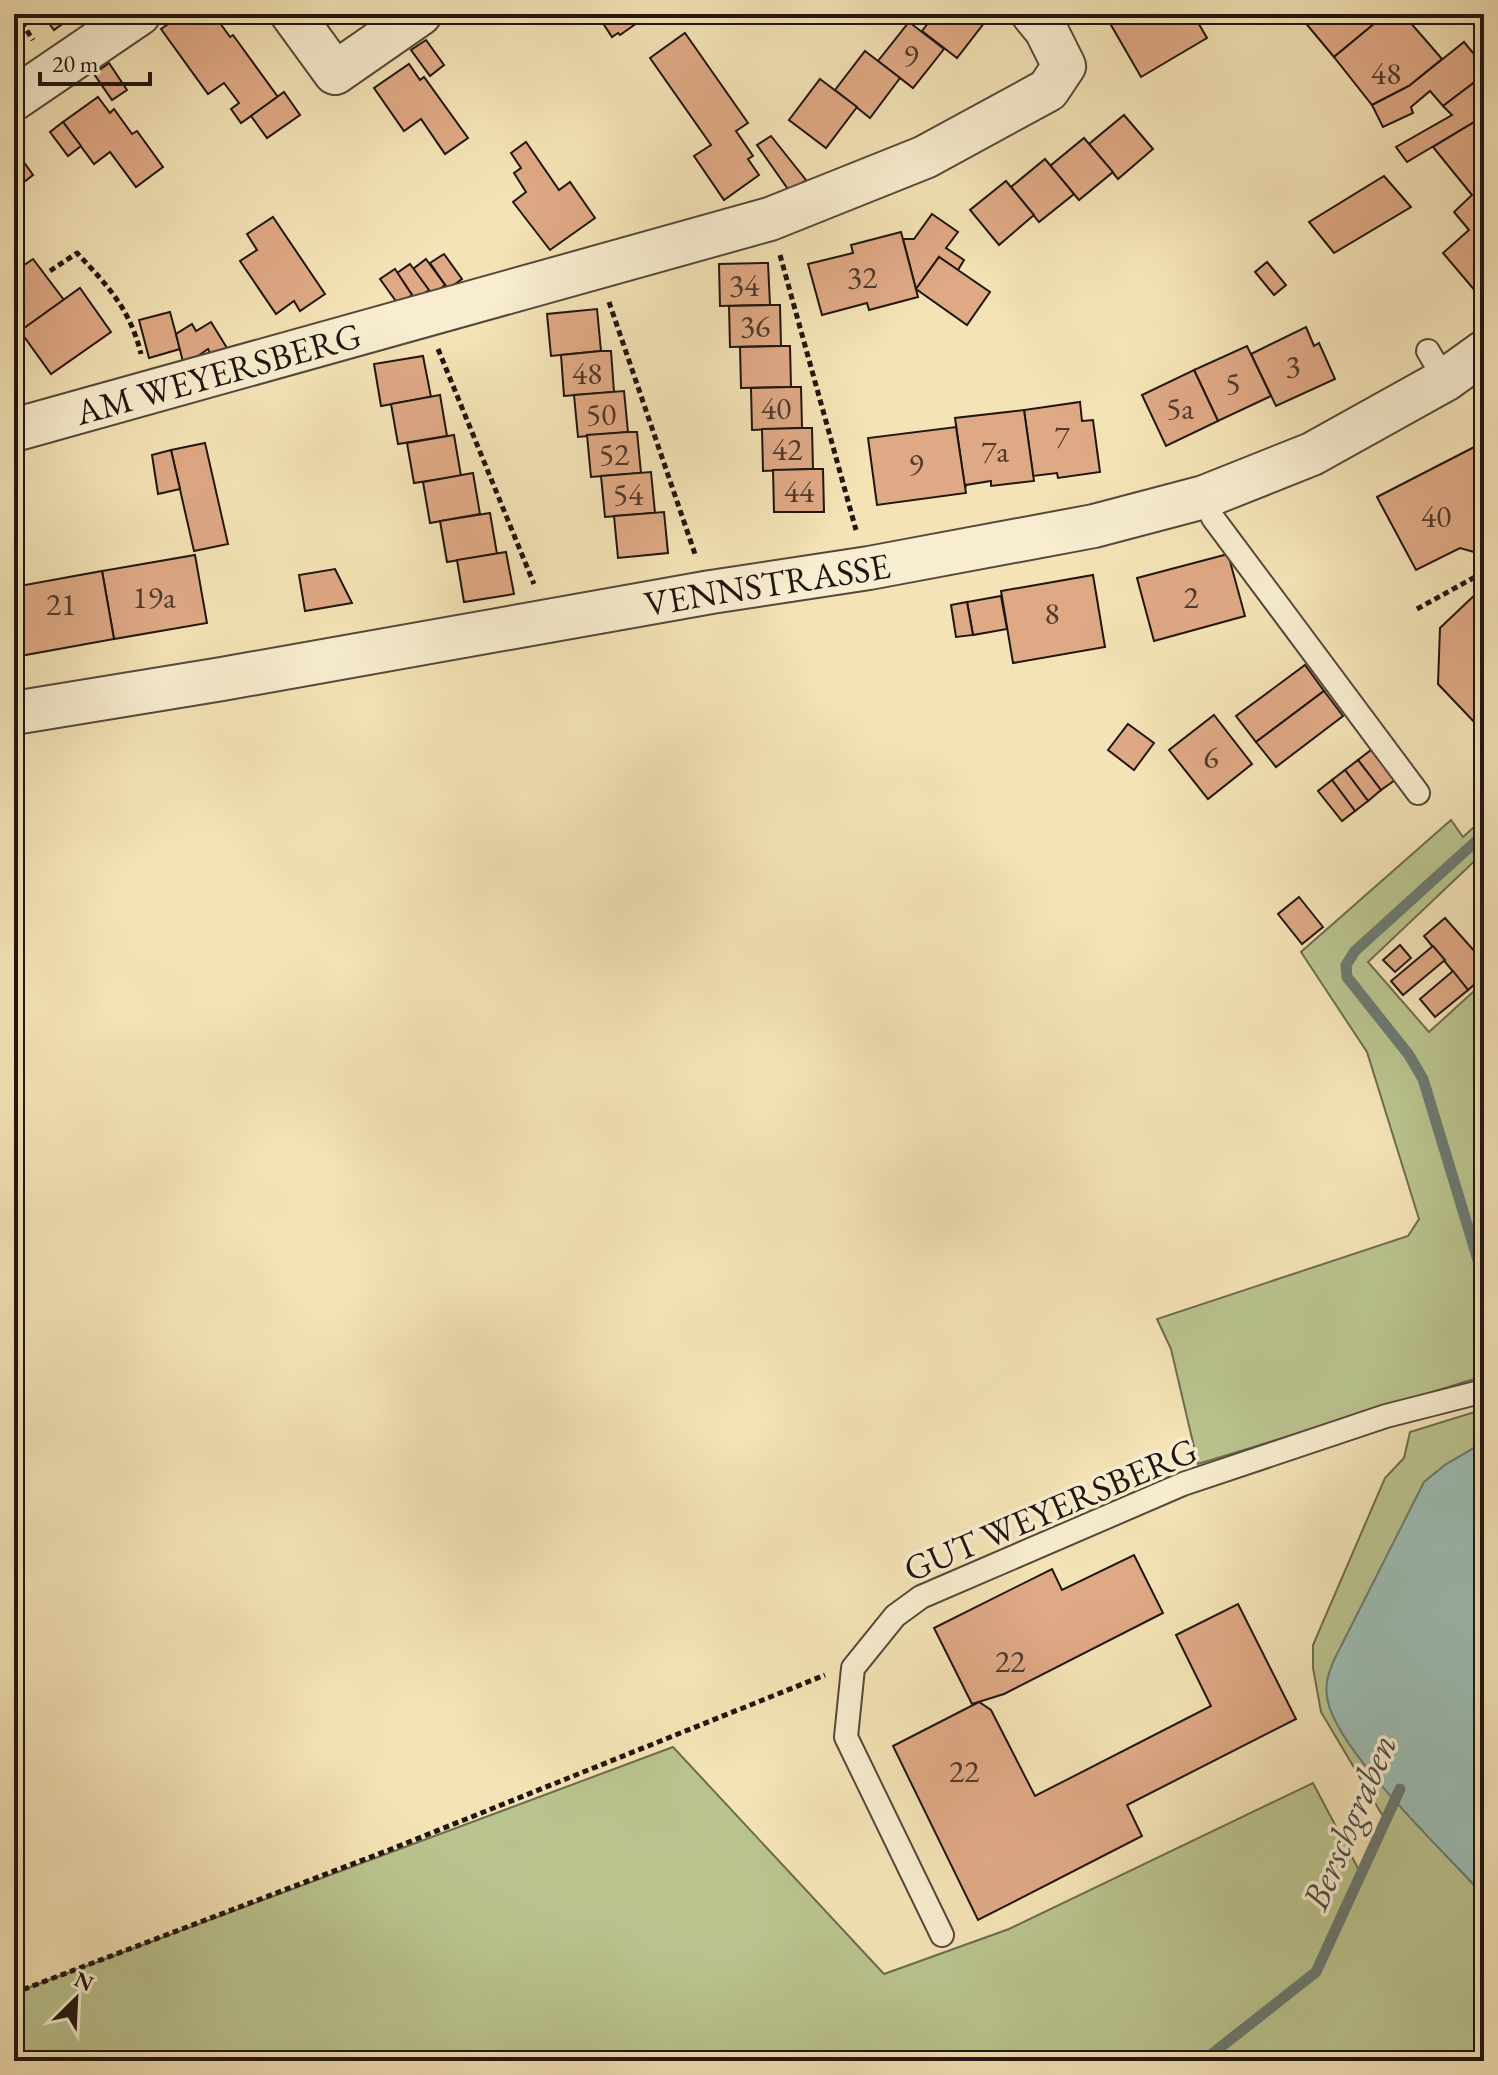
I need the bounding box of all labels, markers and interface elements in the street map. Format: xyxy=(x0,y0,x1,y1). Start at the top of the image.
house number: 9 xyxy=(903,34,919,76)
scale bar xyxy=(40,36,150,86)
text: 20 m xyxy=(52,48,99,79)
house number: 48 xyxy=(1371,52,1401,94)
house number: 32 xyxy=(847,256,878,298)
house number: 34 xyxy=(729,264,760,306)
house number: 36 xyxy=(740,305,770,347)
street label: AM WEYERSBERG xyxy=(69,311,367,436)
house number: 3 xyxy=(1285,345,1301,387)
house number: 48 xyxy=(572,352,602,394)
house number: 5 xyxy=(1225,362,1241,404)
house number: 40 xyxy=(761,387,791,429)
house number: 5a xyxy=(1166,387,1194,429)
house number: 50 xyxy=(586,393,616,435)
house number: 7 xyxy=(1054,415,1070,457)
house number: 42 xyxy=(772,428,803,470)
house number: 7a xyxy=(981,430,1009,472)
house number: 52 xyxy=(599,433,630,475)
house number: 9 xyxy=(908,443,924,485)
house number: 44 xyxy=(784,470,815,512)
house number: 54 xyxy=(613,473,644,515)
house number: 40 xyxy=(1421,495,1451,537)
street label: VENNSTRASSE xyxy=(640,542,894,627)
house number: 19a xyxy=(132,576,176,618)
house number: 2 xyxy=(1183,576,1199,618)
house number: 21 xyxy=(46,583,76,625)
house number: 8 xyxy=(1044,592,1060,634)
house number: 6 xyxy=(1203,736,1219,778)
street label: GUT WEYERSBERG xyxy=(896,1426,1204,1592)
house number: 22 xyxy=(995,1640,1026,1682)
water label: Berschgraben xyxy=(1289,1727,1407,1918)
house number: 22 xyxy=(949,1750,980,1792)
north arrow xyxy=(36,1959,116,2039)
text: N xyxy=(70,1964,98,1998)

